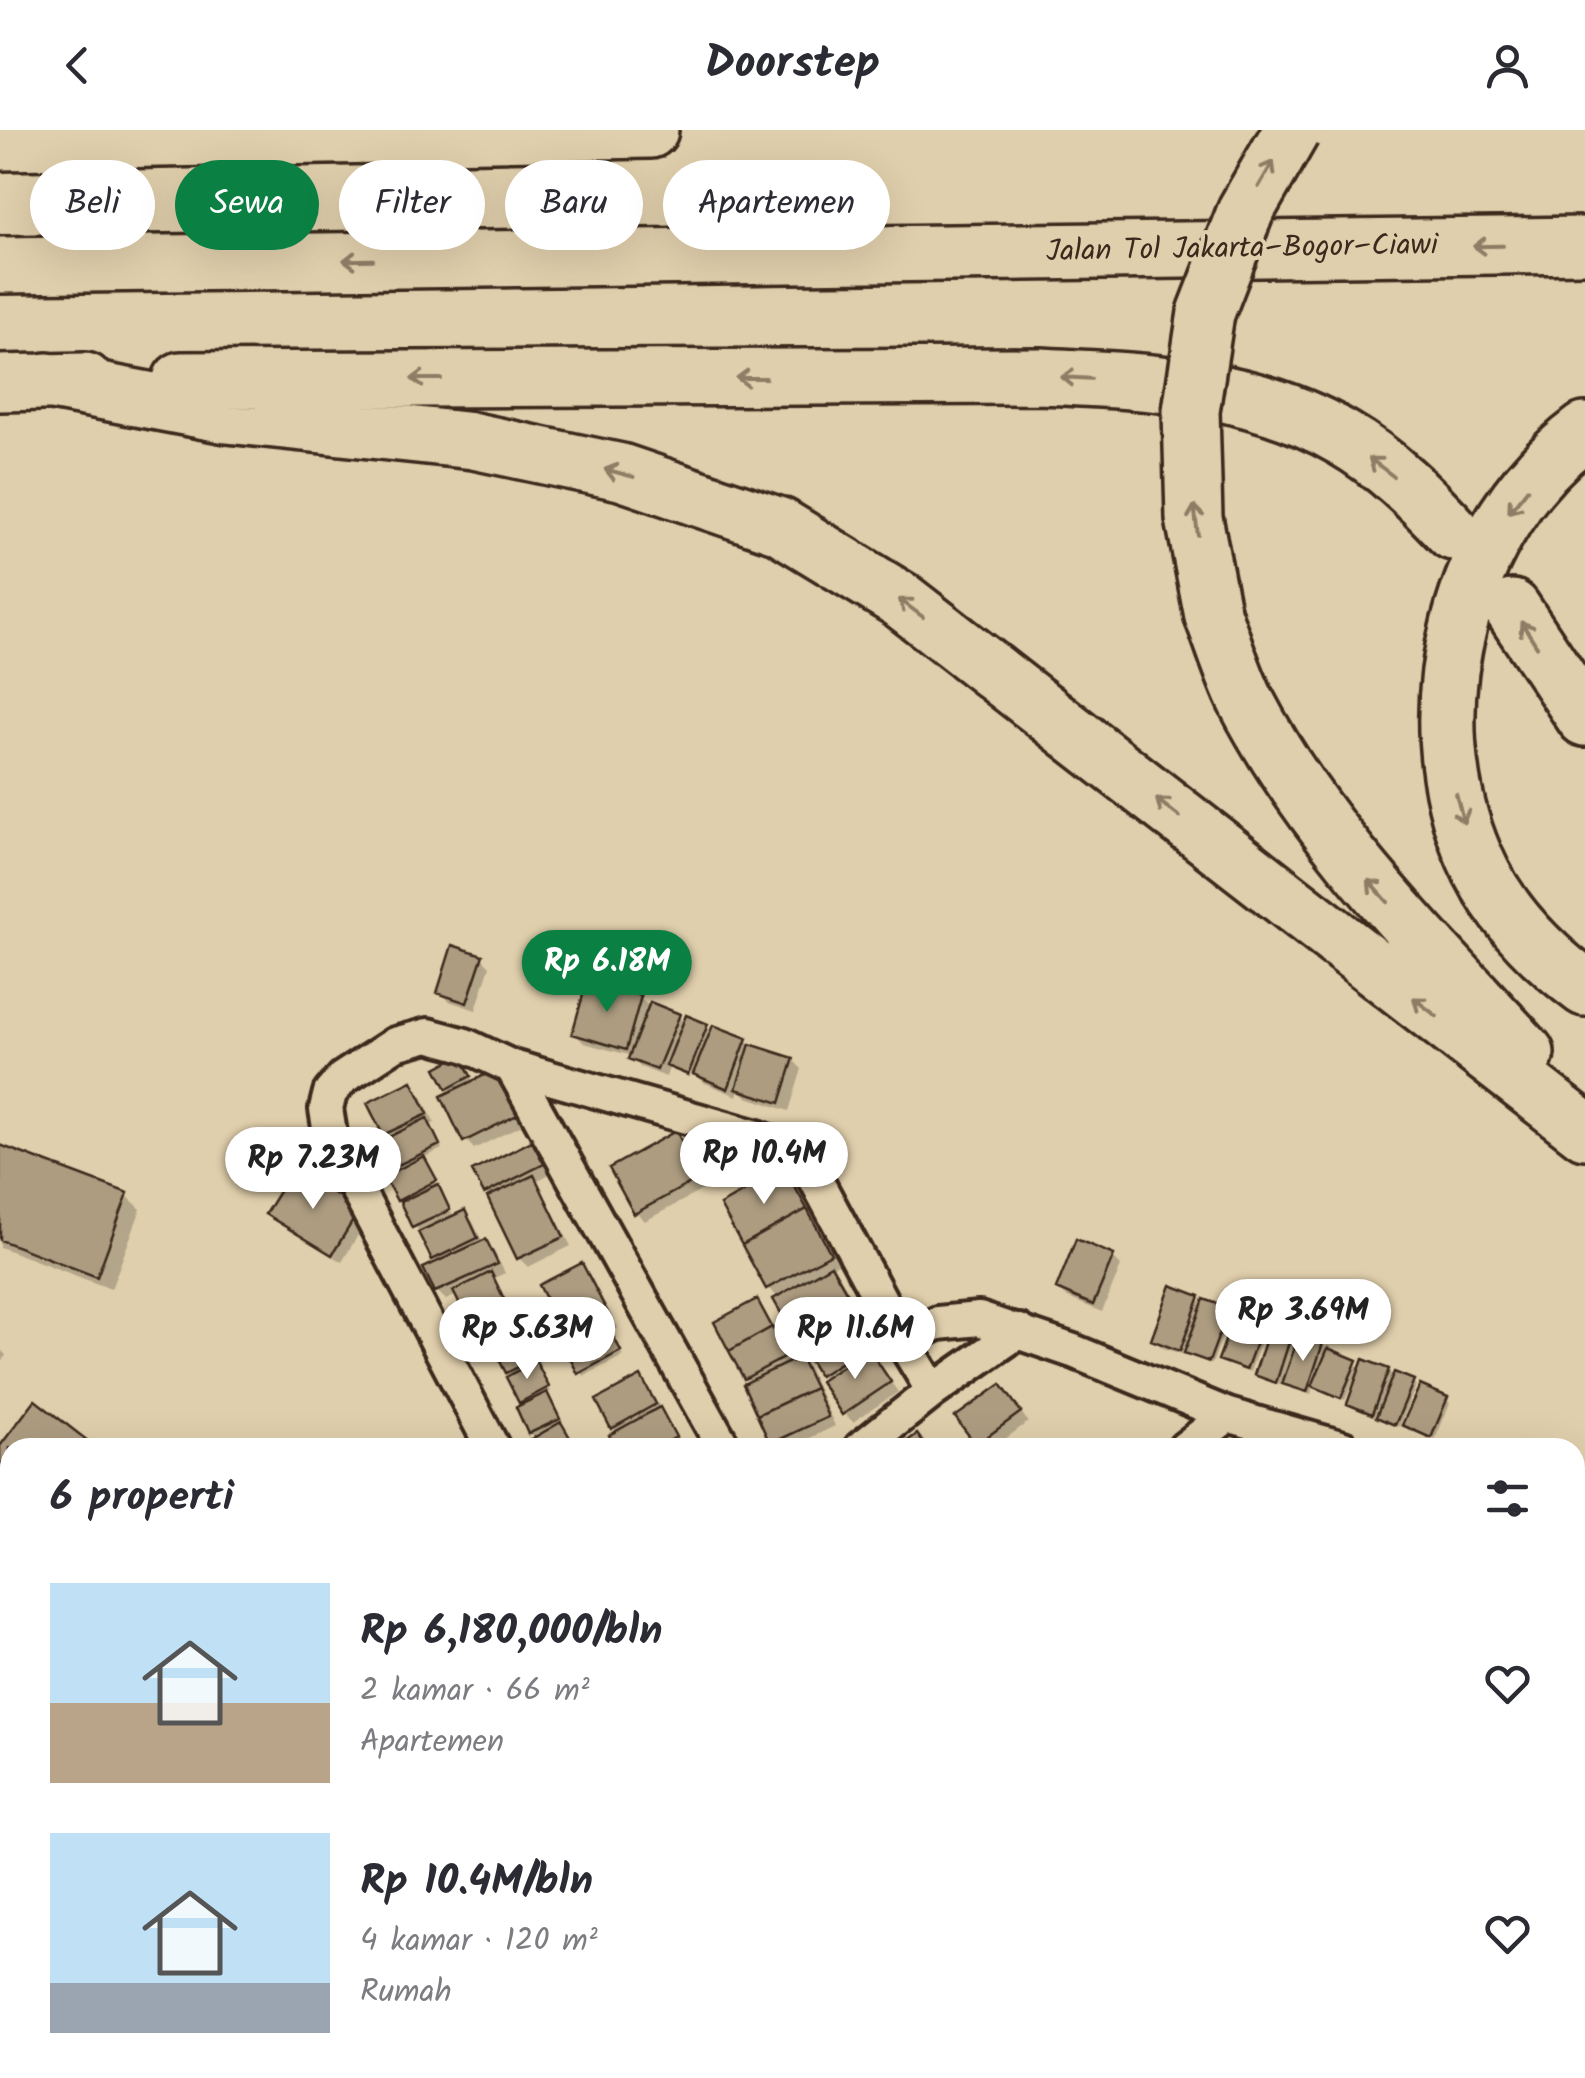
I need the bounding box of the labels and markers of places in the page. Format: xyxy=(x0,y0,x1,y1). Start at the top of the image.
pin: Rp 6.18M xyxy=(504,930,710,1015)
pin: Rp 10.4M xyxy=(661,1122,867,1207)
pin: Rp 7.23M xyxy=(210,1127,416,1212)
pin: Rp 3.69M xyxy=(1200,1279,1406,1364)
pin: Rp 5.63M xyxy=(424,1297,630,1382)
pin: Rp 11.6M xyxy=(752,1297,958,1382)

